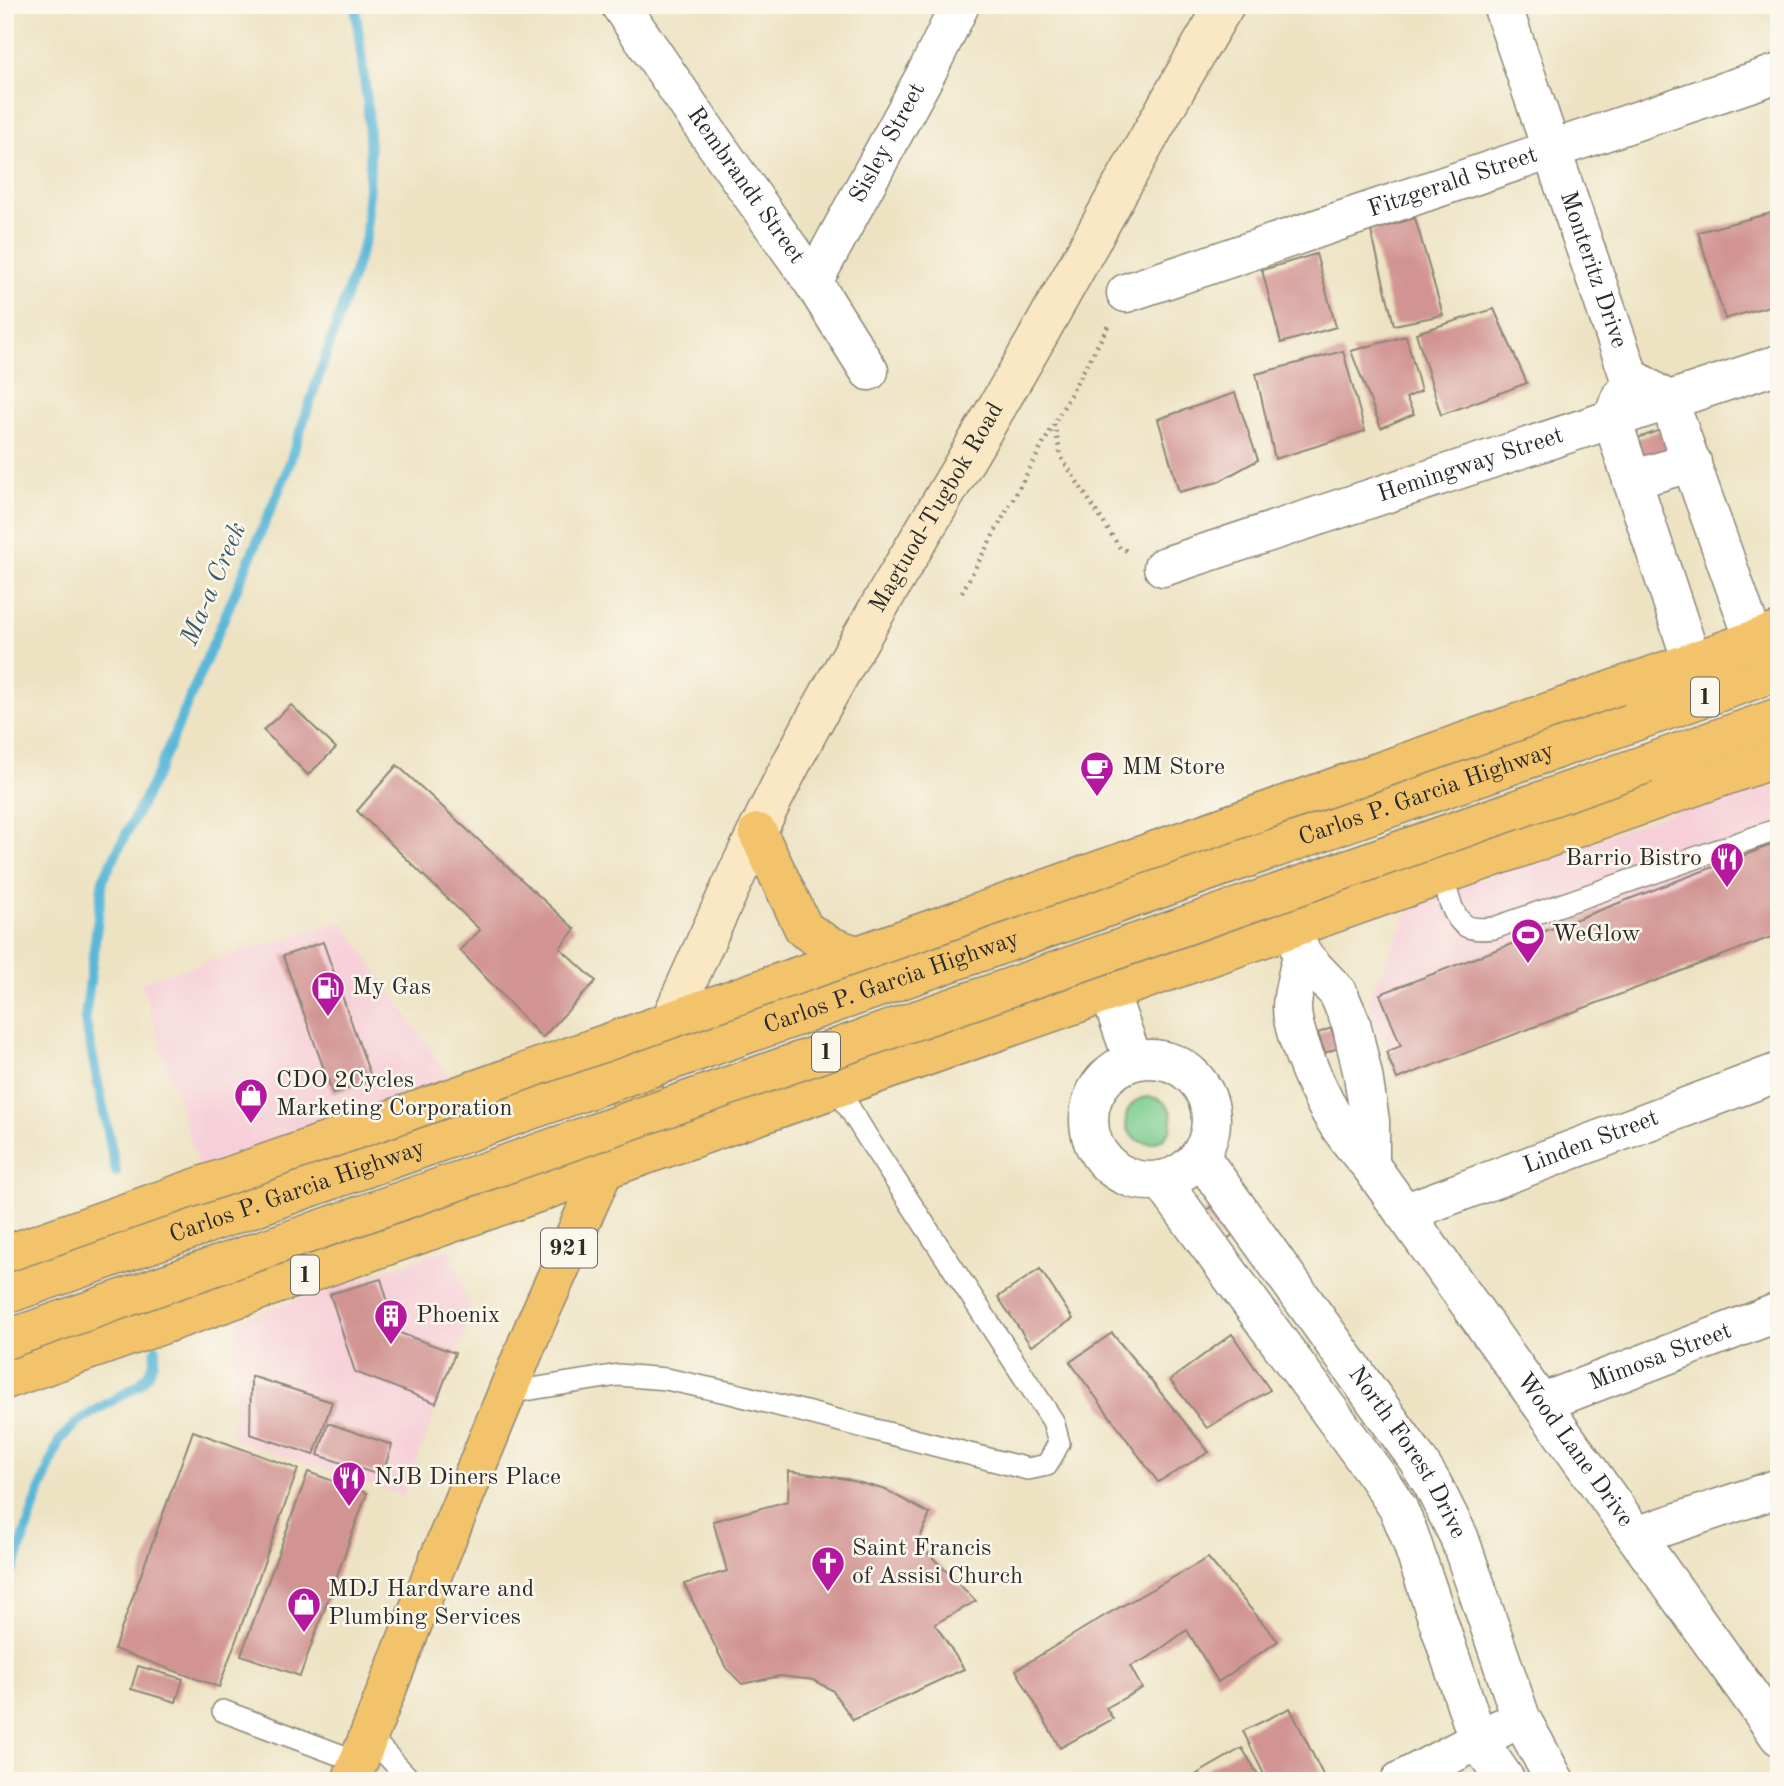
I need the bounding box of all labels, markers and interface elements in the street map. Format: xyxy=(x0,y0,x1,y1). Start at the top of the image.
street label: Sisley Street xyxy=(846,79,930,207)
street label: Rembrandt Street xyxy=(682,103,808,269)
street label: Fitzgerald Street xyxy=(1365,143,1541,222)
street label: Monteritz Drive xyxy=(1555,188,1631,351)
street label: Magtuod-Tugbok Road xyxy=(866,399,1009,617)
street label: Hemingway Street xyxy=(1375,424,1567,507)
water label: Ma-a Creek xyxy=(176,519,251,650)
road number: 1 xyxy=(1691,678,1719,716)
street label: Carlos P. Garcia Highway xyxy=(1296,739,1558,851)
cafe icon: MM Store xyxy=(1078,749,1116,798)
place label: MM Store xyxy=(1122,756,1225,780)
restaurant icon: Barrio Bistro xyxy=(1708,840,1746,889)
place label: Barrio Bistro xyxy=(1565,847,1702,871)
sports icon: WeGlow xyxy=(1509,916,1547,965)
place label: WeGlow xyxy=(1552,923,1641,947)
street label: Carlos P. Garcia Highway xyxy=(761,927,1023,1039)
fuel station icon: My Gas xyxy=(309,969,347,1018)
place label: My Gas xyxy=(352,976,431,1000)
road number: 1 xyxy=(812,1032,840,1072)
place label: CDO 2Cycles Marketing Corporation xyxy=(276,1069,512,1121)
shop icon: CDO 2Cycles Marketing Corporation xyxy=(232,1076,270,1125)
street label: Linden Street xyxy=(1520,1106,1662,1179)
street label: Carlos P. Garcia Highway xyxy=(167,1136,429,1248)
road number: 921 xyxy=(541,1228,597,1268)
road number: 1 xyxy=(291,1256,319,1294)
building icon: Phoenix xyxy=(372,1297,410,1346)
place label: Phoenix xyxy=(416,1304,500,1328)
street label: Mimosa Street xyxy=(1586,1319,1735,1395)
street label: North Forest Drive xyxy=(1343,1362,1470,1542)
street label: Wood Lane Drive xyxy=(1511,1369,1637,1532)
restaurant icon: NJB Diners Place xyxy=(330,1459,368,1508)
place label: NJB Diners Place xyxy=(374,1466,561,1490)
place label: Saint Francis of Assisi Church xyxy=(852,1537,1023,1589)
church icon: Saint Francis of Assisi Church xyxy=(809,1544,847,1593)
place label: MDJ Hardware and Plumbing Services xyxy=(328,1578,534,1630)
shop icon: MDJ Hardware and Plumbing Services xyxy=(285,1585,323,1634)

